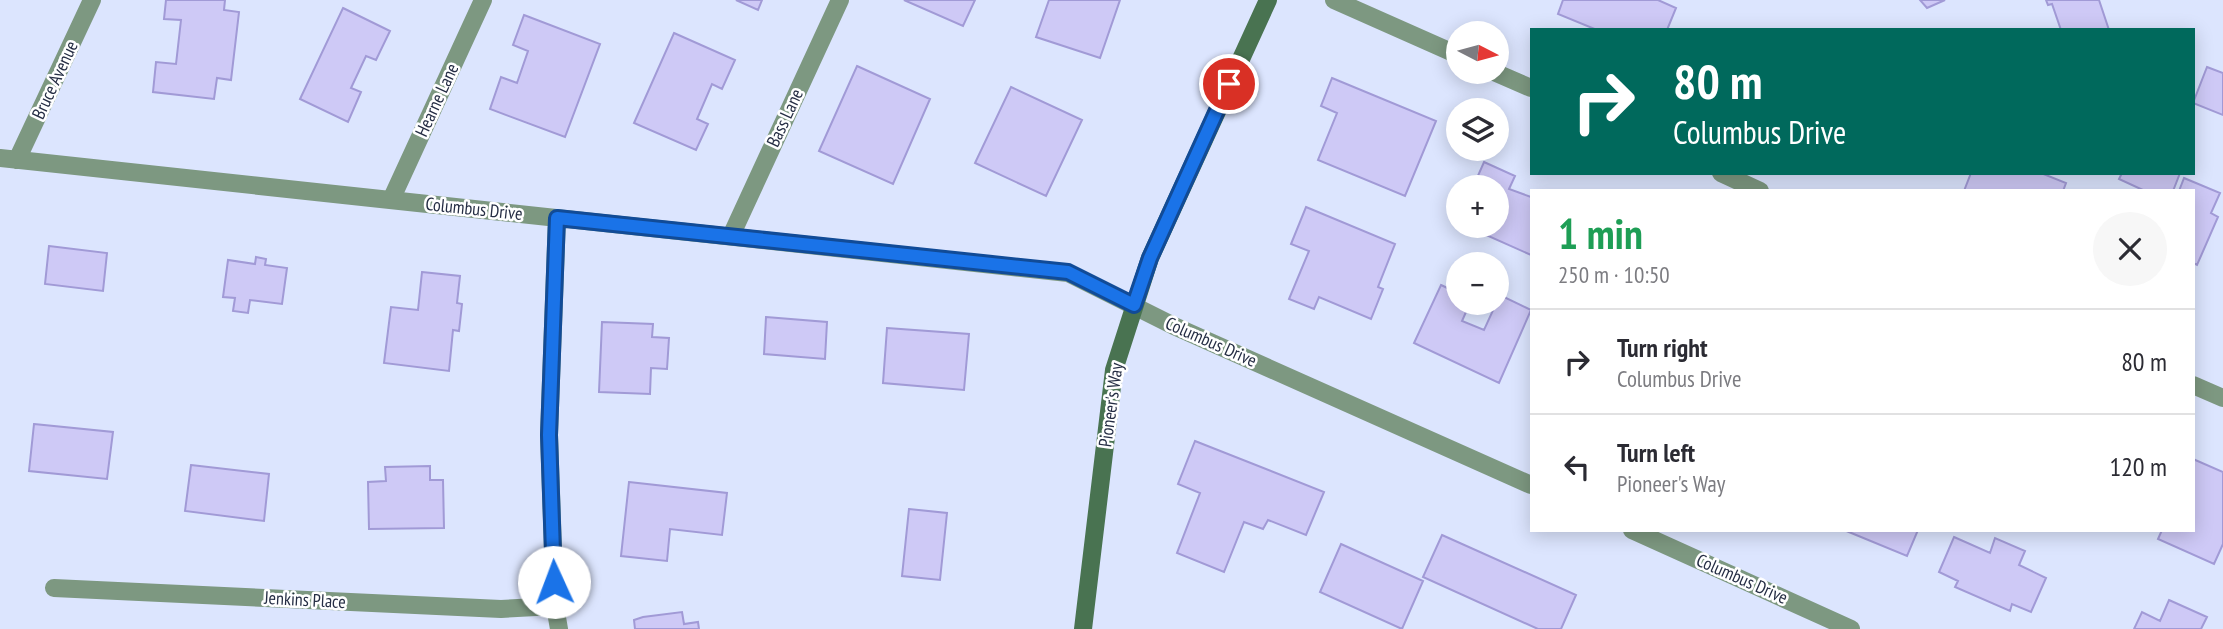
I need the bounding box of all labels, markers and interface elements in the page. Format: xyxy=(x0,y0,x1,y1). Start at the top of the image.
north arrow xyxy=(1446,21,1508,84)
map controls xyxy=(1446,21,1509,315)
street label: Bruce Avenue xyxy=(26,37,83,123)
text: 80 m xyxy=(1673,49,1762,113)
pin xyxy=(1199,54,1259,114)
icon: right xyxy=(1558,56,1649,147)
street label: Hearne Lane xyxy=(410,60,463,140)
icon: arrive xyxy=(1210,65,1248,103)
street label: Bass Lane xyxy=(761,85,808,150)
button: layers xyxy=(1446,98,1509,161)
text: Columbus Drive xyxy=(1673,111,1846,153)
button: + xyxy=(1446,175,1509,238)
street label: Columbus Drive xyxy=(424,192,524,225)
text: 1 min xyxy=(1558,206,1643,261)
button: close xyxy=(2093,212,2167,286)
button: − xyxy=(1446,252,1509,315)
text: 250 m · 10:50 xyxy=(1558,260,1670,289)
street label: Columbus Drive xyxy=(1162,311,1260,372)
text: Turn right xyxy=(1617,331,1708,364)
icon: right xyxy=(1558,343,1596,381)
text: 80 m xyxy=(2121,345,2167,378)
street label: Pioneer's Way xyxy=(1093,361,1128,448)
text: Columbus Drive xyxy=(1617,364,1742,393)
text: Turn left xyxy=(1617,436,1695,469)
icon: left xyxy=(1558,448,1596,486)
text: 120 m xyxy=(2109,450,2167,483)
text: Pioneer's Way xyxy=(1617,469,1725,498)
position arrow xyxy=(517,545,591,619)
street label: Columbus Drive xyxy=(1693,548,1791,609)
street label: Jenkins Place xyxy=(263,586,346,613)

